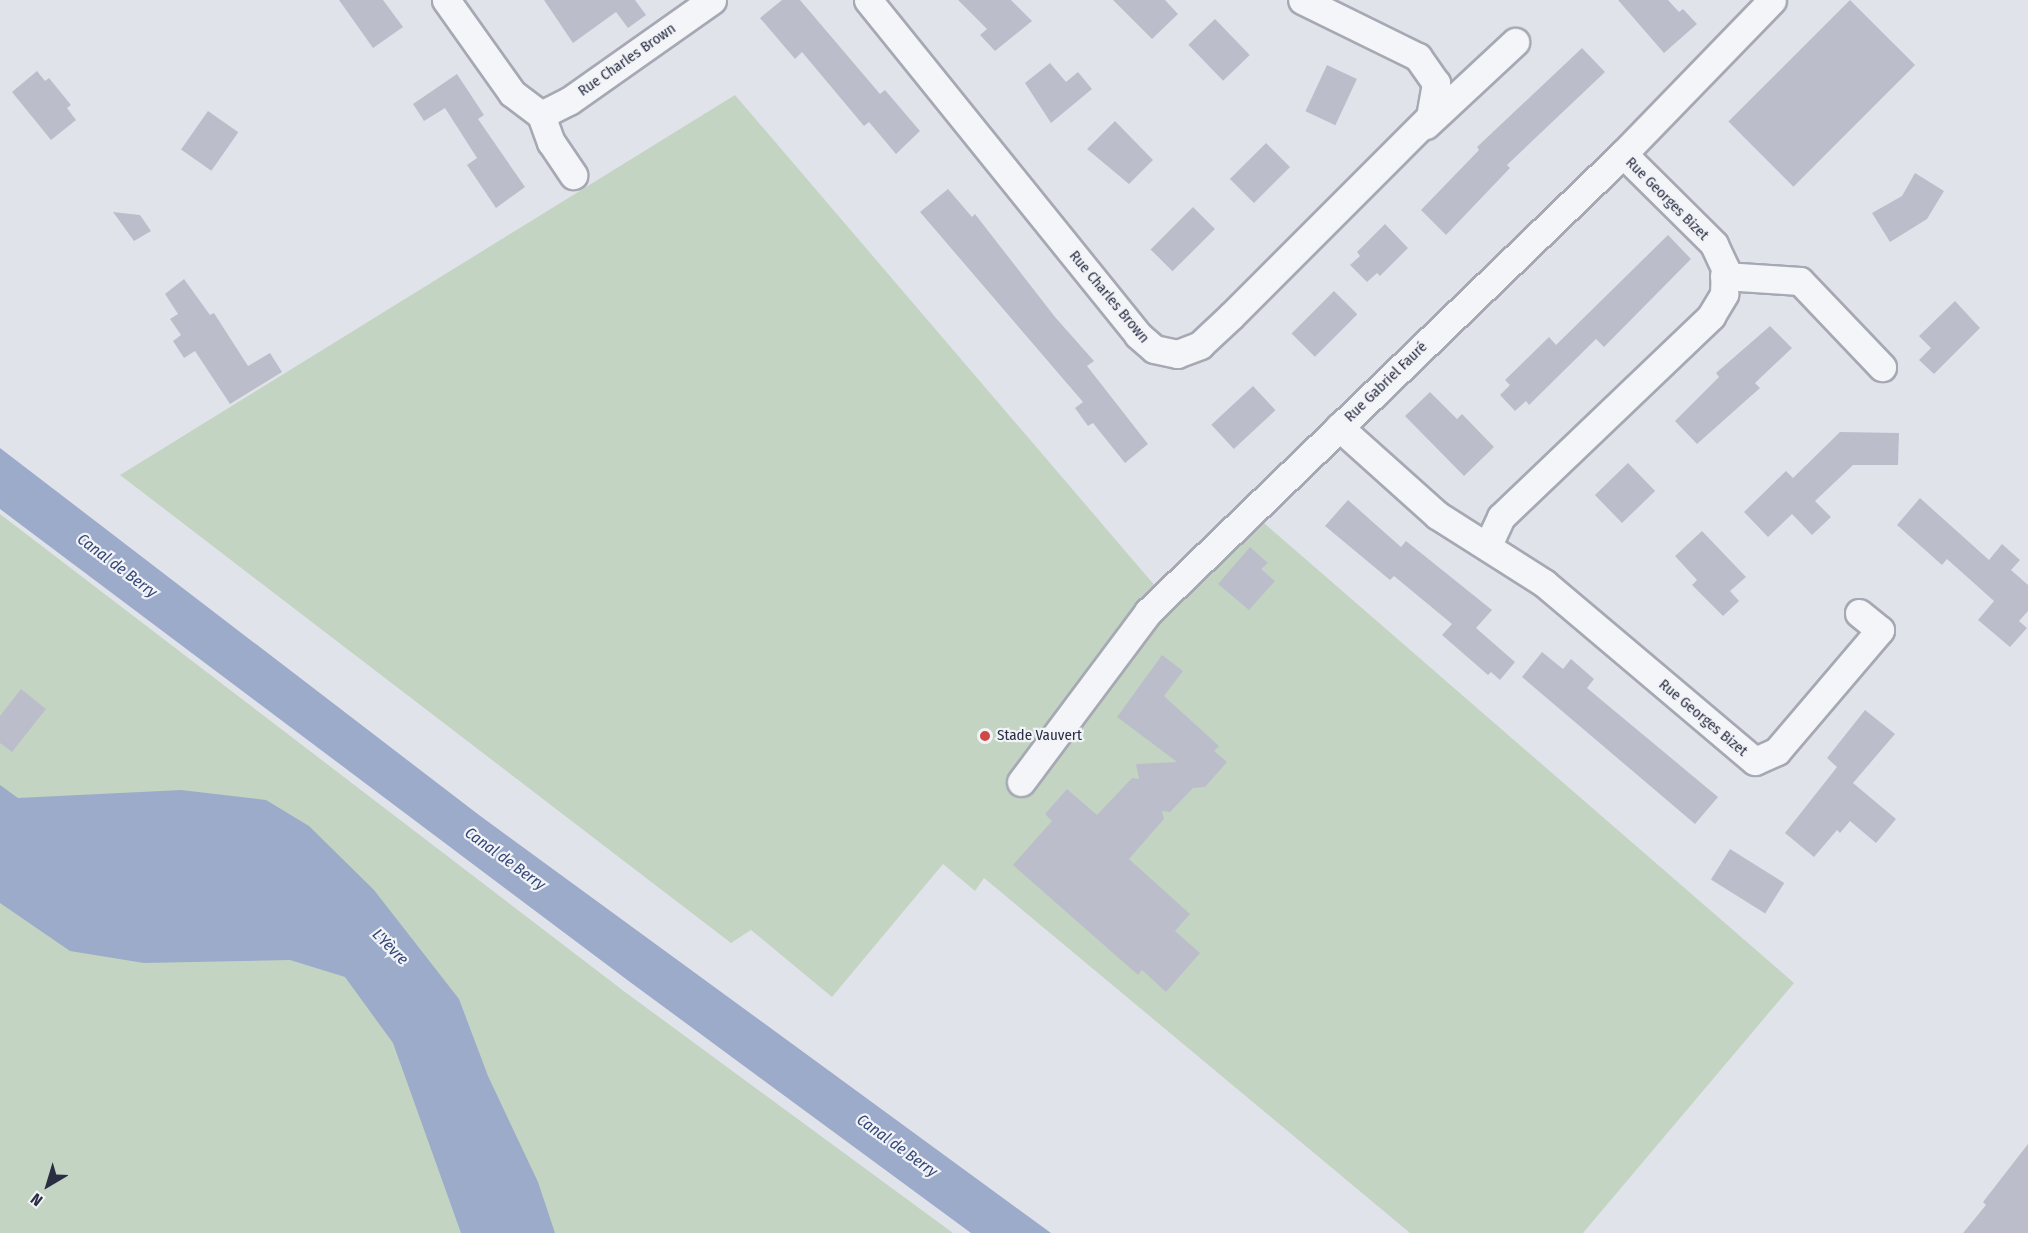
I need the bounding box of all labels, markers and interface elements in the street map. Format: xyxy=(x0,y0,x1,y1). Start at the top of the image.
street label: Rue Charles Brown xyxy=(575,20,679,100)
street label: Rue Georges Bizet xyxy=(1622,154,1712,244)
street label: Rue Charles Brown xyxy=(1065,247,1153,347)
street label: Rue Gabriel Fauré xyxy=(1341,338,1431,426)
water label: Canal de Berry xyxy=(73,530,161,602)
street label: Rue Georges Bizet xyxy=(1655,676,1751,760)
place label: Stade Vauvert xyxy=(997,727,1082,745)
marker: Stade Vauvert xyxy=(978,729,992,743)
water label: Canal de Berry xyxy=(461,823,549,895)
water label: L'Yèvre xyxy=(368,925,412,969)
water label: Canal de Berry xyxy=(853,1110,941,1182)
north arrow xyxy=(18,1155,78,1215)
text: N xyxy=(27,1189,46,1210)

